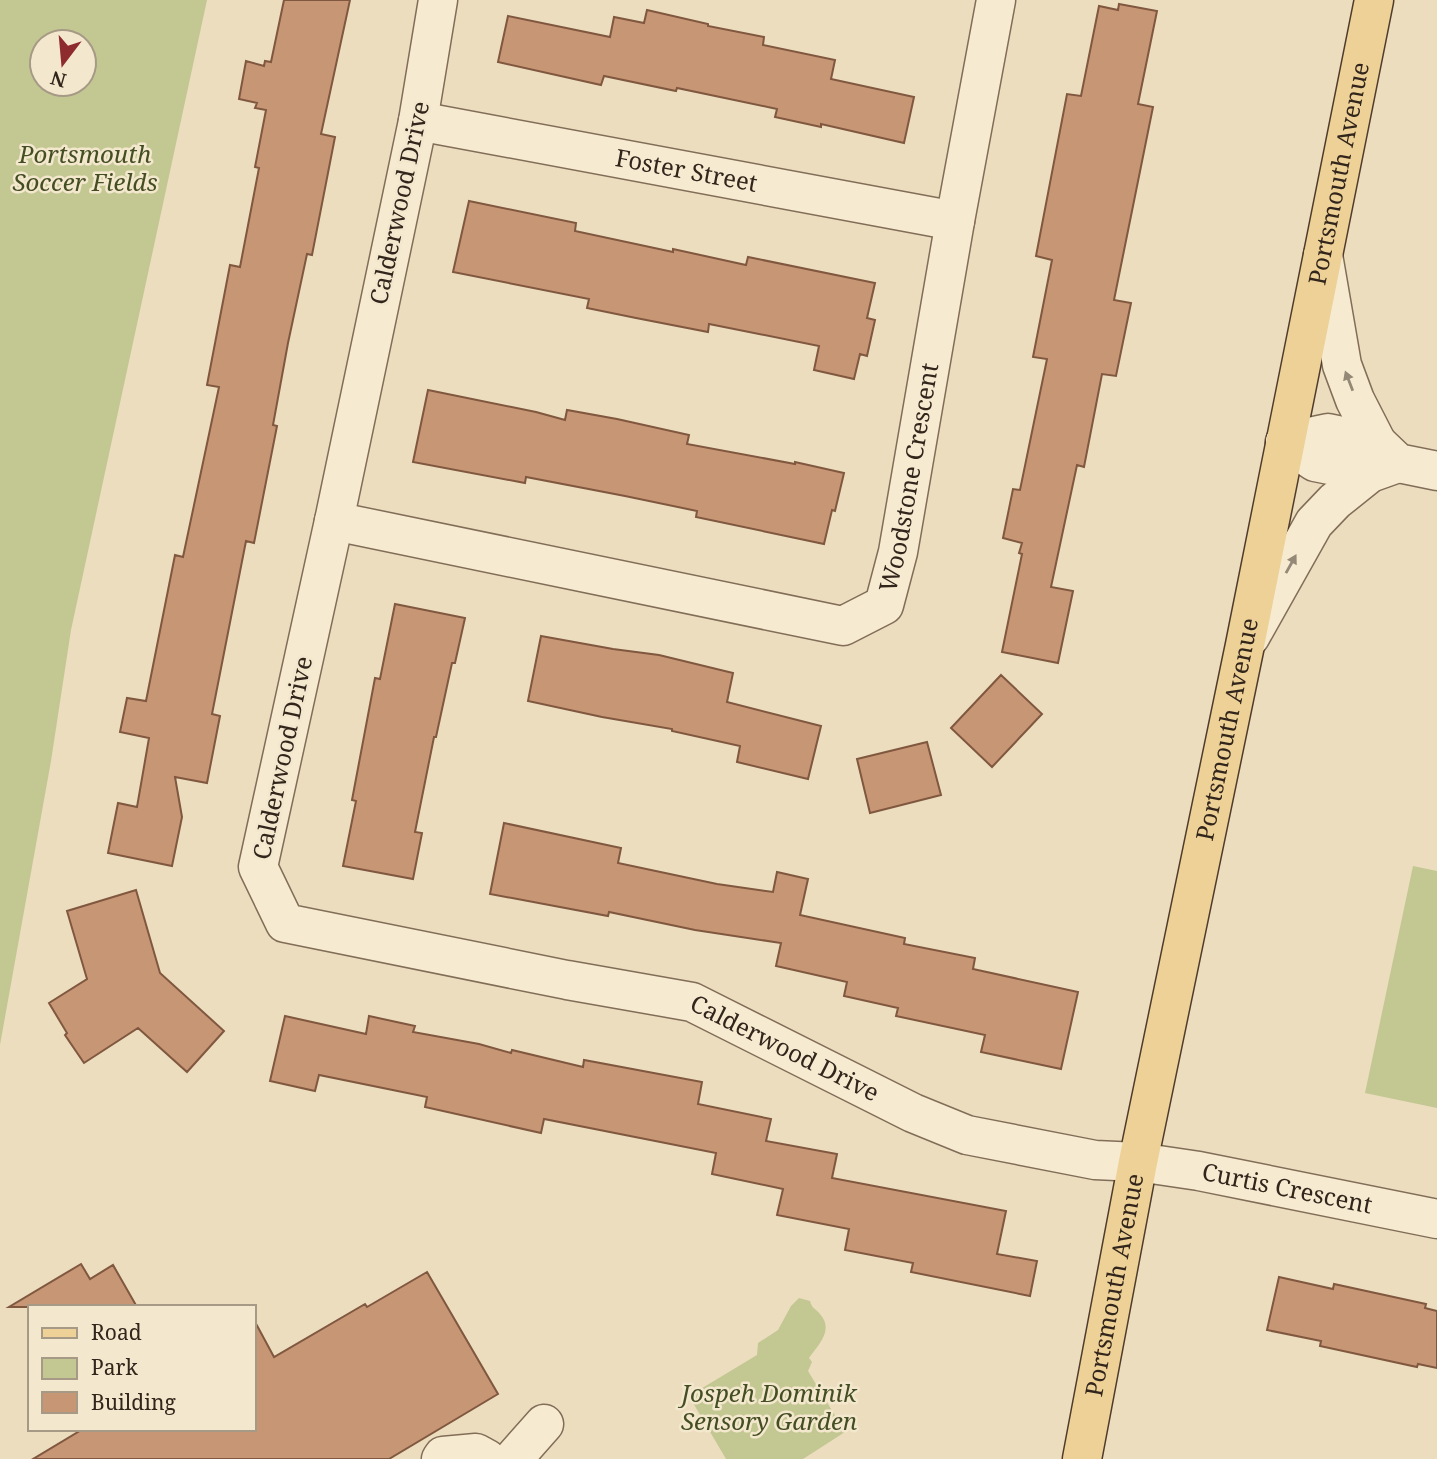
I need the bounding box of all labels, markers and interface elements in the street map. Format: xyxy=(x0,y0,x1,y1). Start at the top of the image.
north arrow xyxy=(28,28,98,98)
street label: Portsmouth Avenue xyxy=(1299,59,1376,288)
text: N xyxy=(48,65,69,94)
street label: Calderwood Drive xyxy=(361,98,436,307)
park label: Portsmouth Soccer Fields xyxy=(12,137,158,198)
street label: Foster Street xyxy=(613,140,760,199)
street label: Woodstone Crescent xyxy=(870,360,945,595)
one-way arrow xyxy=(1343,371,1354,392)
one-way arrow xyxy=(1285,555,1297,574)
street label: Portsmouth Avenue xyxy=(1187,615,1265,843)
street label: Calderwood Drive xyxy=(244,653,319,862)
street label: Calderwood Drive xyxy=(685,986,885,1108)
street label: Curtis Crescent xyxy=(1199,1154,1375,1221)
street label: Portsmouth Avenue xyxy=(1076,1170,1151,1399)
legend xyxy=(28,1305,256,1431)
text: Road xyxy=(91,1318,142,1346)
text: Park xyxy=(91,1353,138,1381)
park label: Jospeh Dominik Sensory Garden xyxy=(677,1376,858,1437)
text: Building xyxy=(91,1388,176,1416)

